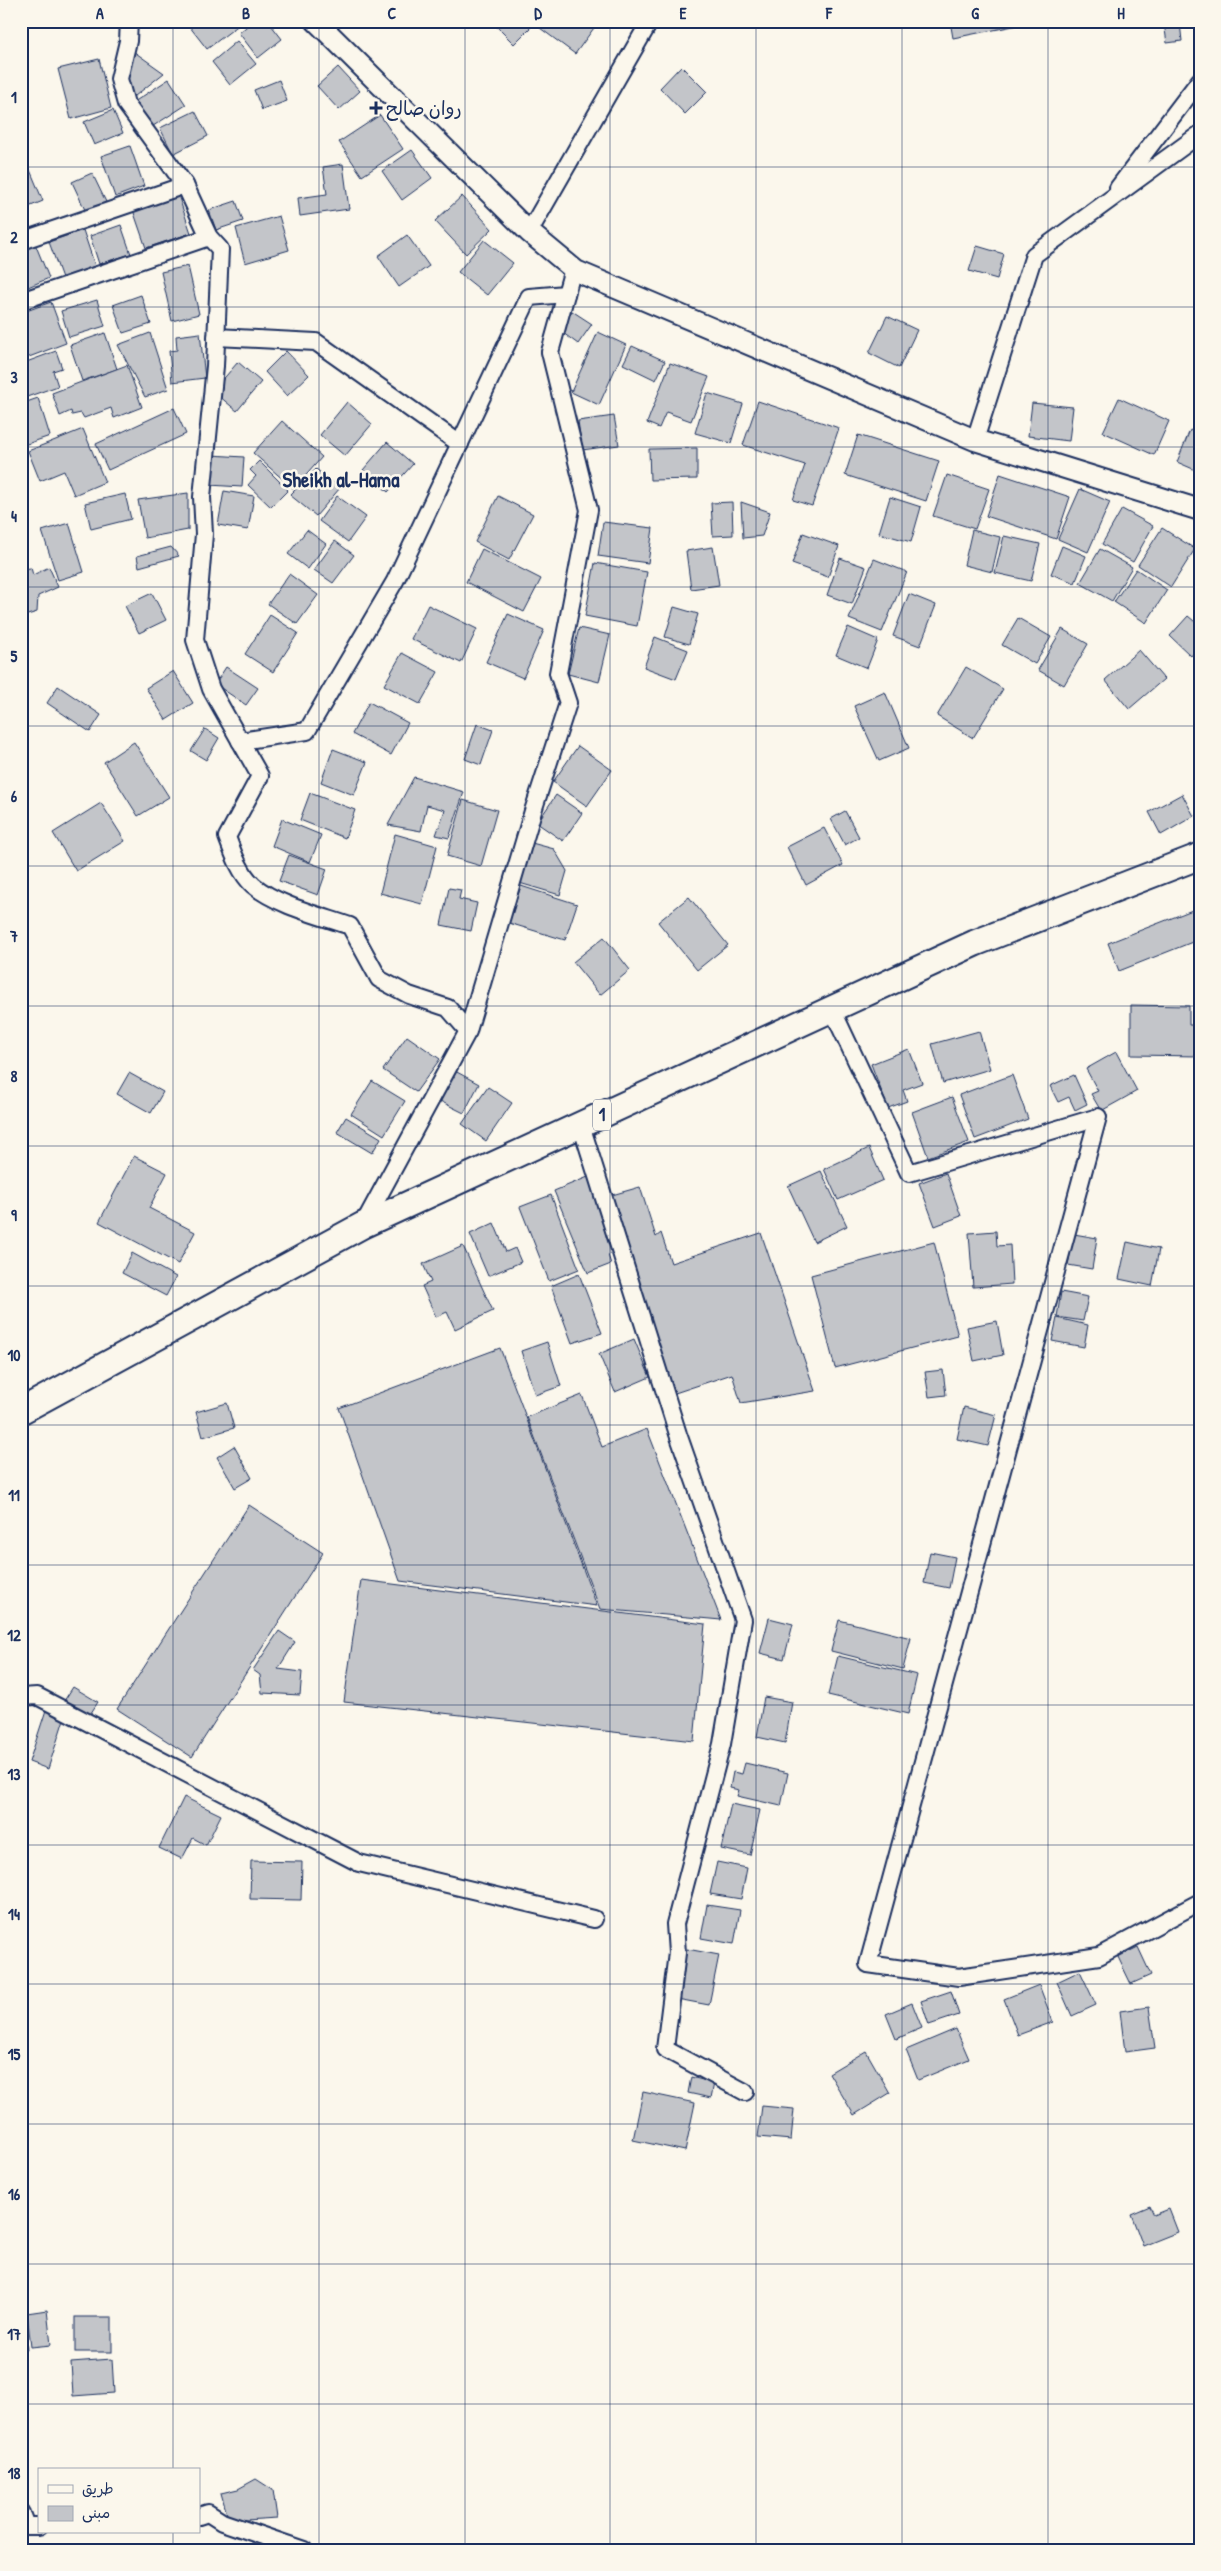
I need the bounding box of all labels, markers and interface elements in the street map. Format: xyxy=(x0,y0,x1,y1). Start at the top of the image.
text: A xyxy=(96,2,104,24)
text: B xyxy=(242,2,250,24)
text: C xyxy=(388,2,397,24)
text: D xyxy=(534,2,542,24)
text: E xyxy=(679,2,687,24)
text: F xyxy=(825,2,833,24)
text: G xyxy=(971,2,979,24)
text: H xyxy=(1117,2,1125,24)
text: 1 xyxy=(11,86,17,108)
place label: روان صالح xyxy=(386,95,462,121)
marker: روان صالح xyxy=(370,102,382,114)
text: 2 xyxy=(10,226,18,248)
text: 3 xyxy=(10,366,18,388)
district label: Sheikh al-Hama xyxy=(283,465,400,494)
text: 4 xyxy=(11,505,17,527)
text: 5 xyxy=(11,645,18,667)
text: 6 xyxy=(11,785,18,807)
text: 7 xyxy=(9,925,18,947)
text: 8 xyxy=(11,1065,18,1087)
road number: 1 xyxy=(593,1100,611,1130)
text: 9 xyxy=(11,1204,17,1226)
text: 10 xyxy=(8,1344,20,1366)
text: 11 xyxy=(8,1484,20,1506)
text: 12 xyxy=(7,1624,21,1646)
text: 13 xyxy=(8,1763,20,1785)
text: 14 xyxy=(8,1903,20,1925)
text: 15 xyxy=(8,2043,21,2065)
text: 16 xyxy=(8,2183,21,2205)
text: 17 xyxy=(7,2323,21,2345)
text: 18 xyxy=(8,2462,20,2484)
legend xyxy=(38,2468,200,2534)
text: طريق xyxy=(82,2478,114,2499)
text: مبنى xyxy=(82,2502,110,2523)

